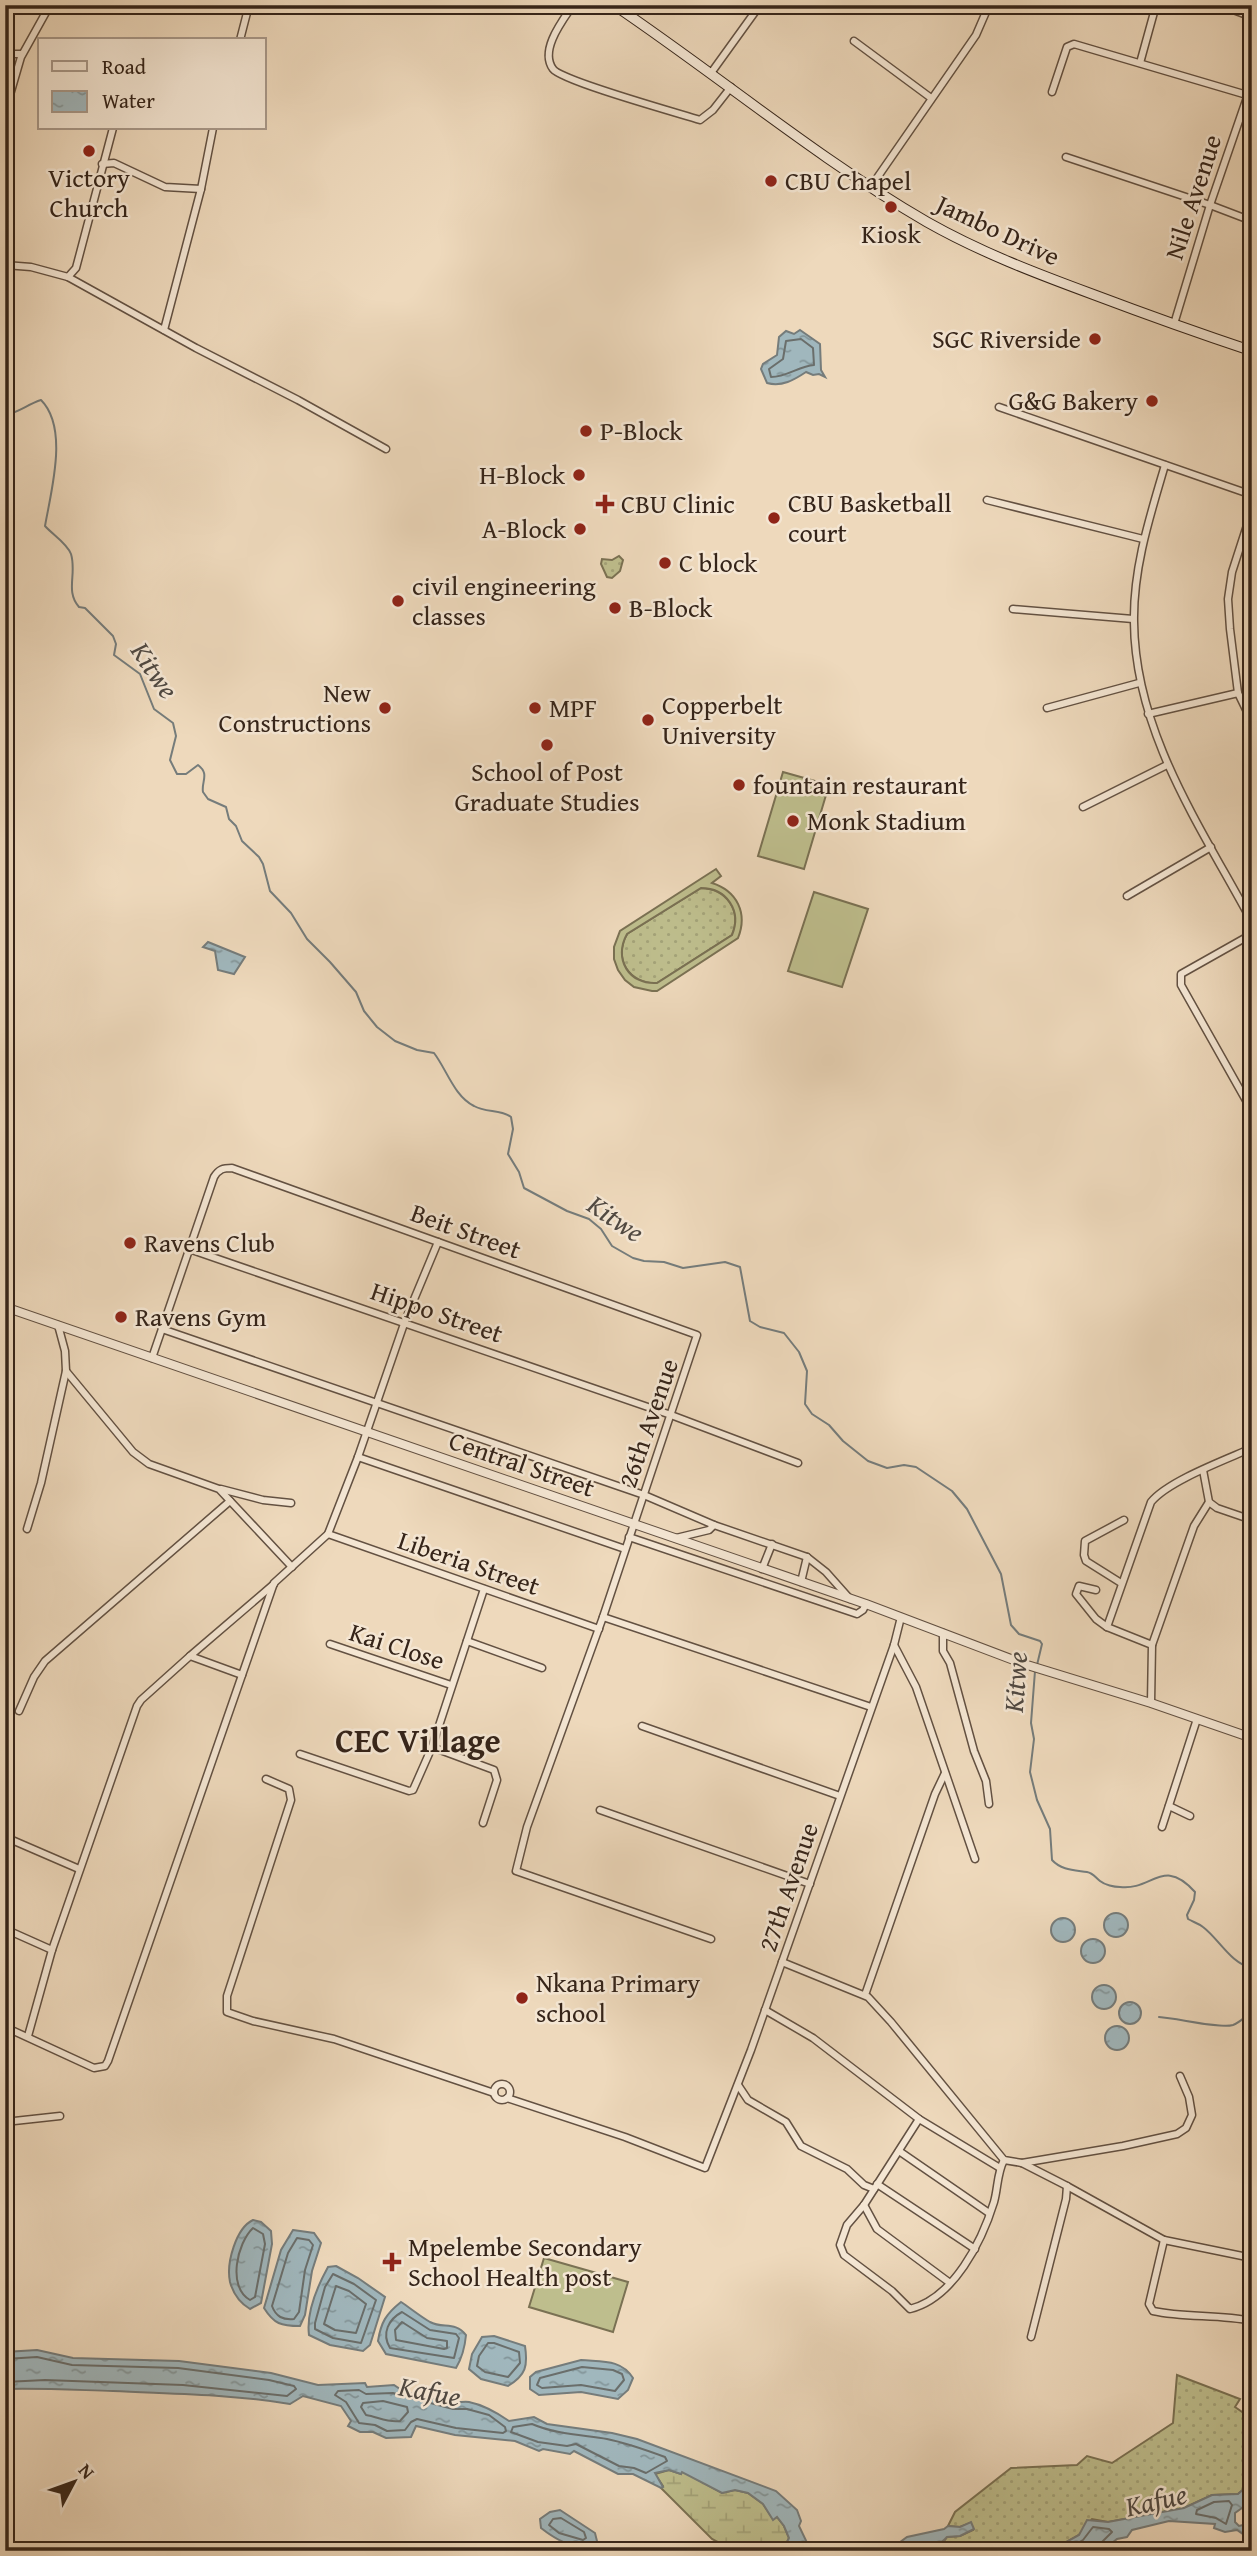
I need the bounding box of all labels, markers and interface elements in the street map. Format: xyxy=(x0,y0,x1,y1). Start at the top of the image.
legend xyxy=(38,38,266,130)
text: Road xyxy=(102,51,147,82)
text: Water xyxy=(102,85,155,116)
street label: Nile Avenue xyxy=(1154,129,1231,264)
marker: Victory Church xyxy=(81,143,97,159)
place label: Victory Church xyxy=(48,158,130,227)
place label: CBU Chapel xyxy=(785,161,911,200)
marker: CBU Chapel xyxy=(763,173,779,189)
street label: Jambo Drive xyxy=(927,183,1067,275)
marker: Kiosk xyxy=(883,199,899,215)
place label: Kiosk xyxy=(861,214,922,253)
place label: SGC Riverside xyxy=(932,319,1081,358)
marker: SGC Riverside xyxy=(1087,331,1103,347)
place label: G&G Bakery xyxy=(1008,381,1138,420)
marker: G&G Bakery xyxy=(1144,393,1160,409)
place label: P-Block xyxy=(600,411,683,450)
marker: P-Block xyxy=(578,423,594,439)
place label: H-Block xyxy=(479,455,566,494)
marker: H-Block xyxy=(571,467,587,483)
place label: CBU Basketball court xyxy=(788,483,951,552)
place label: CBU Clinic xyxy=(621,484,735,523)
marker: CBU Clinic xyxy=(595,494,615,514)
place label: A-Block xyxy=(482,509,567,548)
marker: CBU Basketball court xyxy=(766,510,782,526)
marker: A-Block xyxy=(572,521,588,537)
place label: C block xyxy=(679,543,758,582)
marker: C block xyxy=(657,555,673,571)
place label: civil engineering classes xyxy=(412,566,596,635)
place label: B-Block xyxy=(629,588,713,627)
marker: civil engineering classes xyxy=(390,593,406,609)
marker: B-Block xyxy=(607,600,623,616)
water label: Kitwe xyxy=(121,632,189,706)
place label: New Constructions xyxy=(219,673,372,742)
place label: Copperbelt University xyxy=(662,685,783,754)
place label: MPF xyxy=(549,688,597,727)
marker: New Constructions xyxy=(377,700,393,716)
marker: MPF xyxy=(527,700,543,716)
marker: Copperbelt University xyxy=(640,712,656,728)
marker: School of Post Graduate Studies xyxy=(539,737,555,753)
place label: School of Post Graduate Studies xyxy=(454,752,640,821)
place label: fountain restaurant xyxy=(753,765,967,804)
marker: fountain restaurant xyxy=(731,777,747,793)
place label: Monk Stadium xyxy=(807,801,966,840)
marker: Monk Stadium xyxy=(785,813,801,829)
water label: Kitwe xyxy=(579,1183,653,1252)
street label: Beit Street xyxy=(406,1193,527,1269)
place label: Ravens Club xyxy=(144,1223,275,1262)
marker: Ravens Club xyxy=(122,1235,138,1251)
street label: Hippo Street xyxy=(366,1271,508,1352)
place label: Ravens Gym xyxy=(135,1297,267,1336)
marker: Ravens Gym xyxy=(113,1309,129,1325)
street label: 26th Avenue xyxy=(607,1353,688,1493)
street label: Central Street xyxy=(444,1420,600,1507)
street label: Liberia Street xyxy=(393,1520,545,1605)
street label: Kai Close xyxy=(345,1612,450,1679)
water label: Kitwe xyxy=(992,1650,1037,1715)
district label: CEC Village xyxy=(335,1716,501,1764)
street label: 27th Avenue xyxy=(747,1817,828,1957)
place label: Nkana Primary school xyxy=(536,1963,700,2032)
marker: Nkana Primary school xyxy=(514,1990,530,2006)
place label: Mpelembe Secondary School Health post xyxy=(408,2227,642,2296)
marker: Mpelembe Secondary School Health post xyxy=(382,2252,402,2272)
water label: Kafue xyxy=(395,2364,464,2417)
north arrow xyxy=(38,2448,108,2518)
text: N xyxy=(72,2457,102,2485)
water label: Kafue xyxy=(1120,2473,1191,2527)

